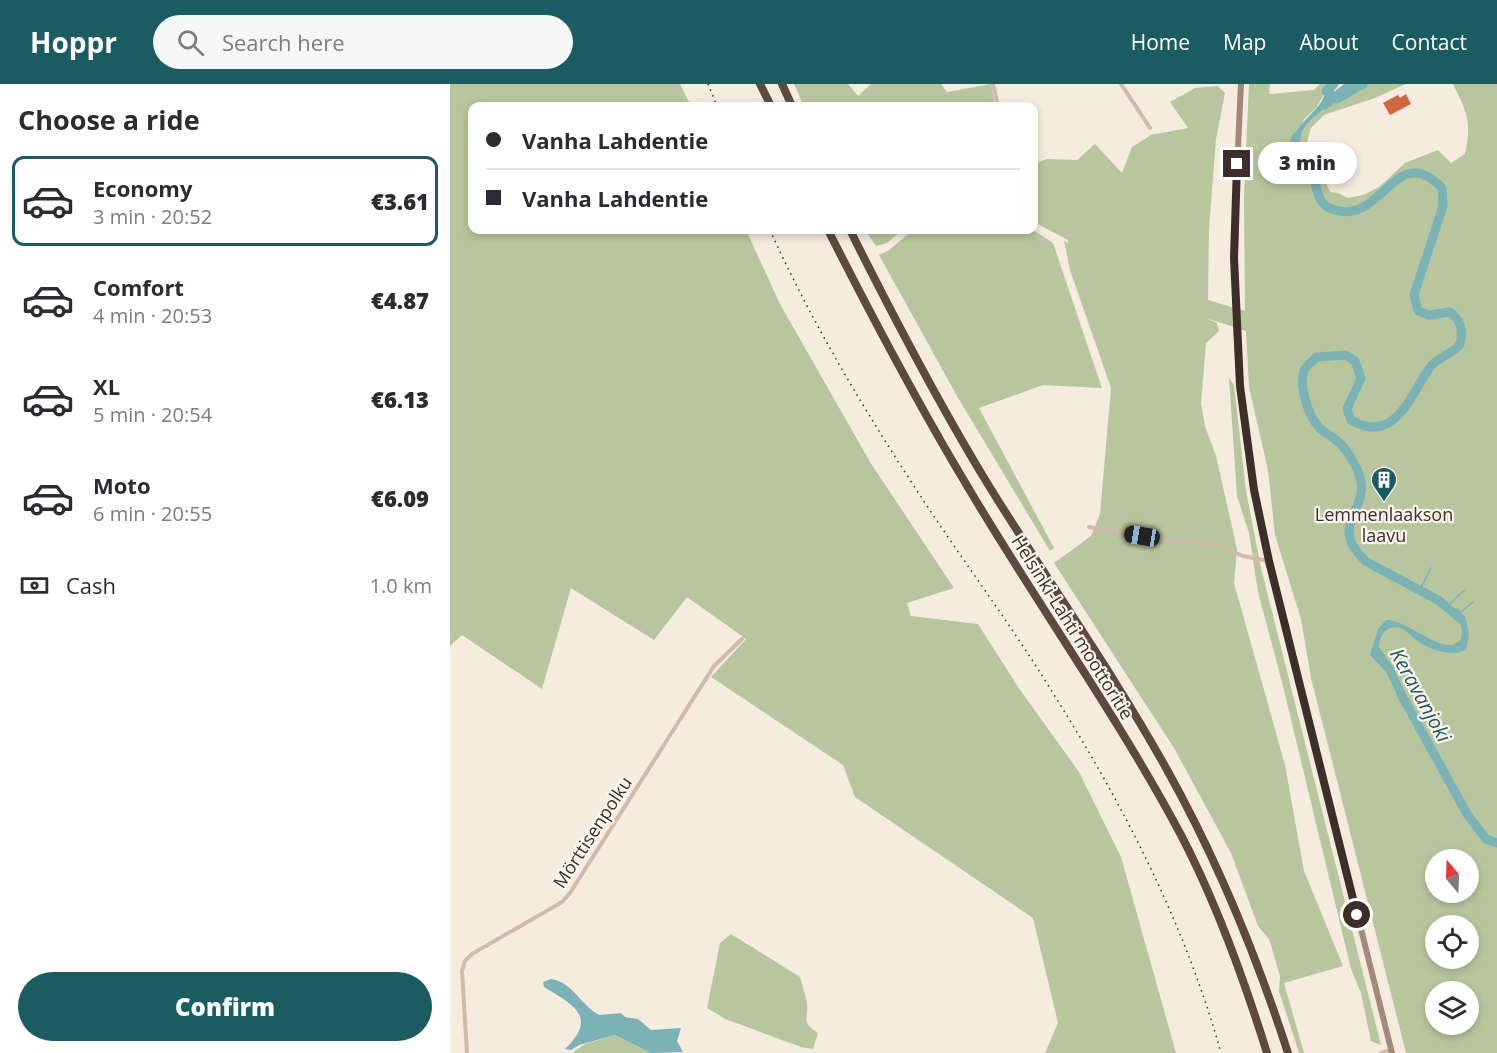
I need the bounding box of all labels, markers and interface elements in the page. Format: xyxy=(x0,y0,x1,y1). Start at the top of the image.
search box xyxy=(153,15,573,69)
text: Hoppr xyxy=(30,23,117,61)
icon: search xyxy=(174,26,207,59)
text: Search here xyxy=(222,27,345,57)
text: Home xyxy=(1131,28,1190,56)
text: Map xyxy=(1223,28,1266,56)
text: About xyxy=(1299,28,1359,56)
text: Contact xyxy=(1392,28,1467,56)
text: Choose a ride xyxy=(18,101,200,138)
text: Vanha Lahdentie xyxy=(522,125,708,155)
callout: 3 min xyxy=(1258,143,1357,185)
text: 3 min xyxy=(1279,149,1336,176)
route end xyxy=(1223,150,1250,177)
text: Economy xyxy=(93,173,192,203)
icon: car xyxy=(21,174,75,228)
text: Vanha Lahdentie xyxy=(522,183,708,213)
text: €3.61 xyxy=(371,186,429,216)
text: 3 min · 20:52 xyxy=(93,203,212,230)
text: Comfort xyxy=(93,272,184,302)
icon: car xyxy=(21,273,75,327)
text: €4.87 xyxy=(371,285,429,315)
text: 4 min · 20:53 xyxy=(93,302,212,329)
text: XL xyxy=(93,371,120,401)
icon: car xyxy=(21,372,75,426)
text: €6.13 xyxy=(371,384,429,414)
text: 5 min · 20:54 xyxy=(93,401,212,428)
building icon: Lemmenlaakson laavu xyxy=(1369,465,1399,503)
text: Moto xyxy=(93,470,151,500)
icon: car xyxy=(21,471,75,525)
text: €6.09 xyxy=(371,483,429,513)
text: 6 min · 20:55 xyxy=(93,500,212,527)
place label: Lemmenlaakson laavu xyxy=(1315,502,1453,547)
car xyxy=(1123,524,1161,548)
street label: Helsinki-Lahti moottoritie xyxy=(1006,530,1140,724)
icon: cash xyxy=(18,569,51,602)
text: Cash xyxy=(66,570,116,600)
text: 1.0 km xyxy=(370,572,432,599)
water label: Keravanjoki xyxy=(1384,643,1458,748)
street label: Mörttisenpolku xyxy=(547,772,637,892)
north arrow xyxy=(1425,849,1479,903)
map controls xyxy=(1425,849,1479,1035)
route start xyxy=(1343,901,1370,928)
button: locate xyxy=(1425,915,1479,969)
button: Confirm xyxy=(18,972,432,1041)
button: layers xyxy=(1425,981,1479,1035)

